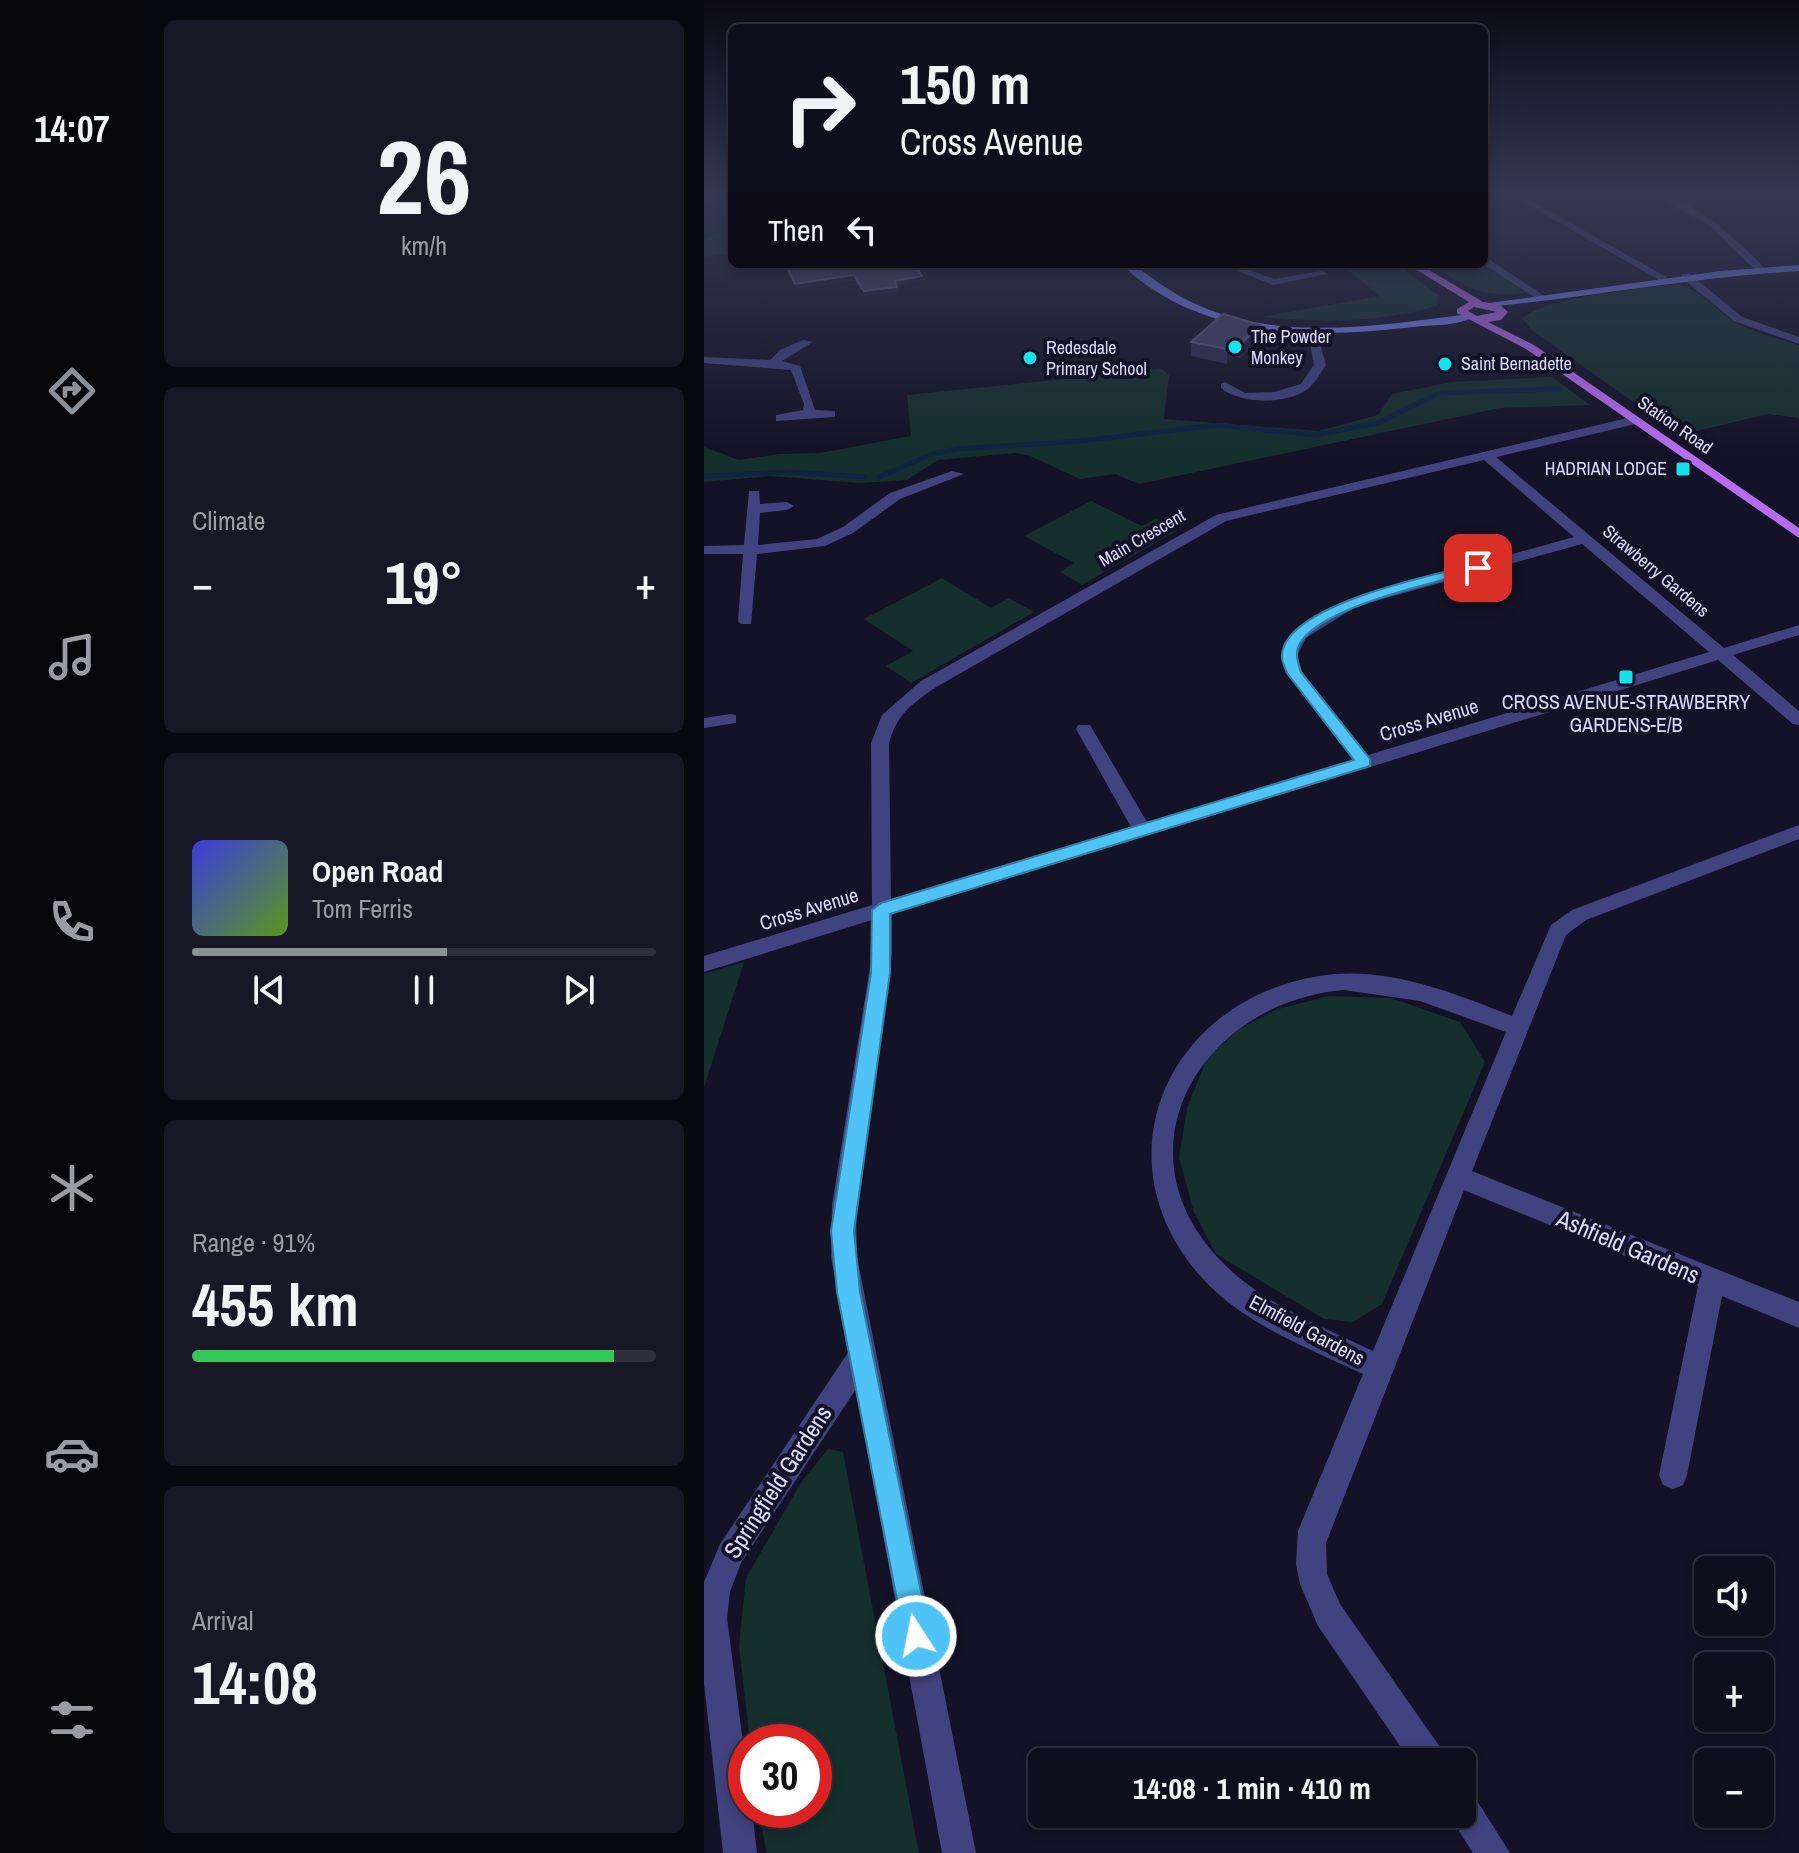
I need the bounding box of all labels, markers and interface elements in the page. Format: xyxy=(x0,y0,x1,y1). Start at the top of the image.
text: 150 m xyxy=(900,46,1030,121)
icon: right xyxy=(768,56,872,160)
text: 14:07 xyxy=(34,105,110,153)
text: 26 xyxy=(377,106,471,246)
text: Cross Avenue xyxy=(900,118,1083,166)
icon: left xyxy=(840,208,884,252)
text: Then xyxy=(768,210,824,250)
text: km/h xyxy=(401,228,447,263)
place label: The Powder Monkey xyxy=(1251,324,1331,370)
place label: Redesdale Primary School xyxy=(1046,335,1147,381)
marker: The Powder Monkey xyxy=(1226,338,1244,356)
marker: Redesdale Primary School xyxy=(1021,349,1039,367)
place label: Saint Bernadette xyxy=(1461,351,1572,376)
marker: Saint Bernadette xyxy=(1436,355,1454,373)
icon: directions xyxy=(44,363,100,419)
street label: Station Road xyxy=(1633,390,1718,460)
place label: HADRIAN LODGE xyxy=(1545,456,1667,481)
marker: HADRIAN LODGE xyxy=(1674,460,1692,478)
text: Climate xyxy=(192,503,265,538)
street label: Main Crescent xyxy=(1094,503,1190,572)
street label: Strawberry Gardens xyxy=(1598,519,1715,623)
pin xyxy=(1444,534,1512,602)
text: 19° xyxy=(385,542,463,623)
icon: arrive xyxy=(1456,546,1500,590)
text: − xyxy=(192,553,213,613)
text: + xyxy=(635,553,656,613)
icon: music xyxy=(44,629,100,685)
marker: CROSS AVENUE-STRAWBERRY GARDENS-E/B xyxy=(1617,668,1635,686)
place label: CROSS AVENUE-STRAWBERRY GARDENS-E/B xyxy=(1502,688,1750,738)
street label: Cross Avenue xyxy=(1376,692,1481,747)
text: Open Road xyxy=(312,851,443,891)
street label: Cross Avenue xyxy=(756,881,861,936)
text: Tom Ferris xyxy=(312,891,413,926)
icon: phone xyxy=(44,894,100,950)
icon: previous xyxy=(247,968,291,1012)
icon: pause xyxy=(402,968,446,1012)
icon: next xyxy=(557,968,601,1012)
icon: climate xyxy=(44,1160,100,1216)
street label: Ashfield Gardens xyxy=(1551,1201,1705,1291)
text: Range · 91% xyxy=(192,1225,315,1260)
text: 455 km xyxy=(192,1264,359,1345)
street label: Elmfield Gardens xyxy=(1245,1288,1370,1371)
street label: Springfield Gardens xyxy=(716,1399,839,1564)
icon: car xyxy=(44,1426,100,1482)
map controls xyxy=(1694,1556,1774,1828)
button: sound xyxy=(1694,1556,1774,1636)
position arrow xyxy=(874,1594,958,1678)
text: Arrival xyxy=(192,1603,254,1638)
text: 14:08 xyxy=(192,1642,318,1723)
button: + xyxy=(1694,1652,1774,1732)
icon: filters xyxy=(44,1692,100,1748)
speed limit sign: 30 xyxy=(728,1724,832,1828)
button: − xyxy=(1694,1748,1774,1828)
text: 14:08 · 1 min · 410 m xyxy=(1133,1768,1371,1808)

